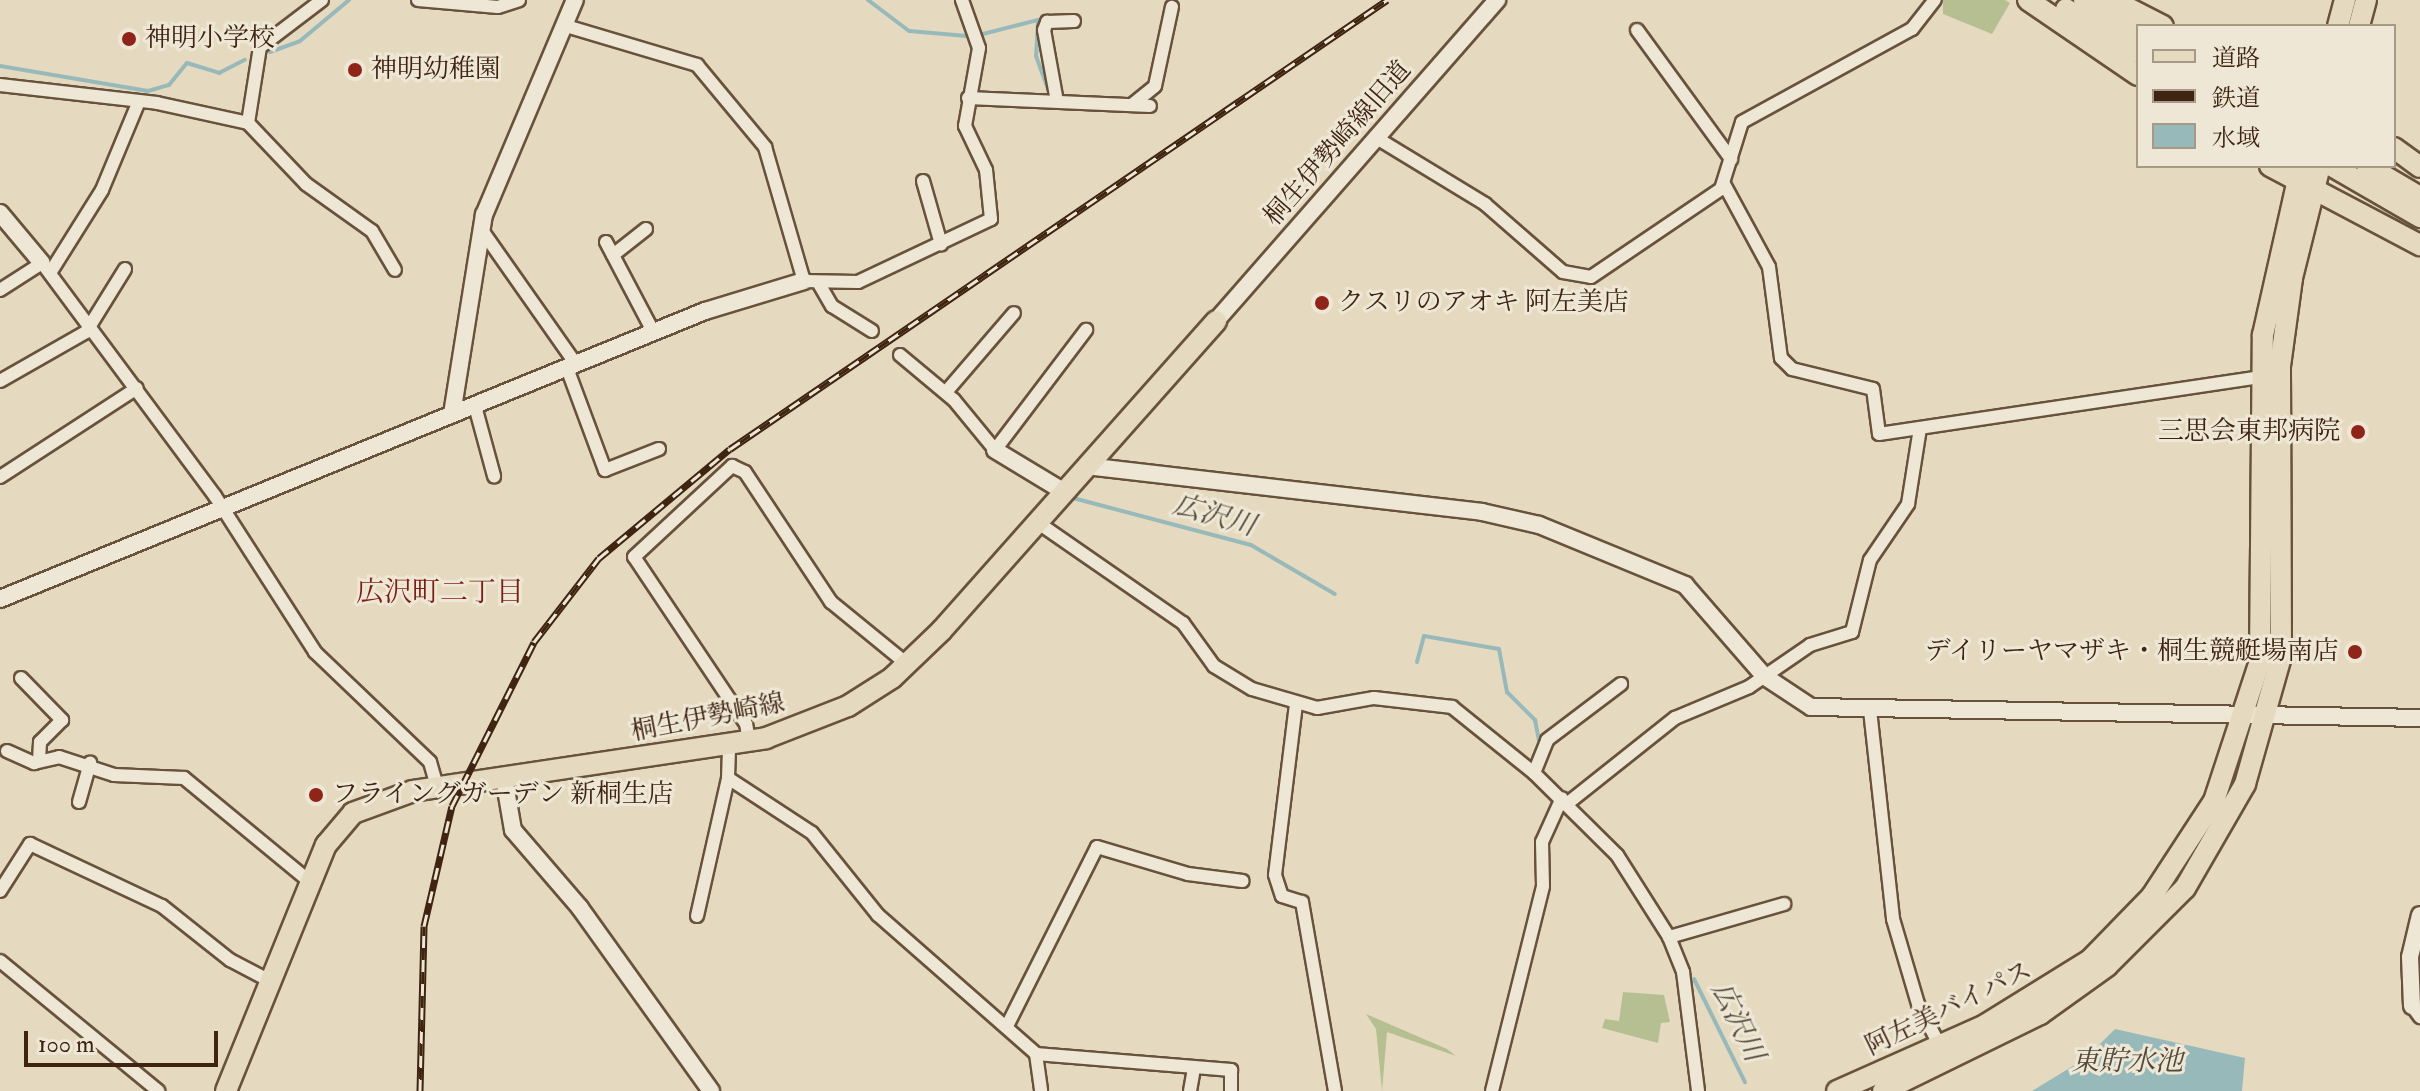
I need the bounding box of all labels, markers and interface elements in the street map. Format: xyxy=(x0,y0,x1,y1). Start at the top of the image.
place label: 神明小学校 xyxy=(145,23,275,55)
legend xyxy=(2136,24,2396,168)
marker: 神明小学校 xyxy=(120,30,138,48)
text: 道路 xyxy=(2212,43,2260,74)
place label: 神明幼稚園 xyxy=(371,54,501,86)
street label: 桐生伊勢崎線旧道 xyxy=(1258,55,1418,233)
marker: 神明幼稚園 xyxy=(346,61,364,79)
text: 鉄道 xyxy=(2212,83,2260,114)
text: 水域 xyxy=(2212,123,2260,154)
place label: クスリのアオキ 阿左美店 xyxy=(1338,287,1629,319)
marker: クスリのアオキ 阿左美店 xyxy=(1313,294,1331,312)
place label: 三思会東邦病院 xyxy=(2158,416,2340,448)
marker: 三思会東邦病院 xyxy=(2347,421,2369,443)
water label: 広沢川 xyxy=(1169,488,1259,544)
district label: 広沢町二丁目 xyxy=(356,576,524,610)
place label: デイリーヤマザキ・桐生競艇場南店 xyxy=(1923,636,2339,668)
marker: デイリーヤマザキ・桐生競艇場南店 xyxy=(2346,643,2364,661)
street label: 桐生伊勢崎線 xyxy=(628,688,788,748)
place label: フライングガーデン 新桐生店 xyxy=(332,779,675,811)
marker: フライングガーデン 新桐生店 xyxy=(307,786,325,804)
street label: 阿左美バイパス xyxy=(1860,955,2038,1063)
water label: 広沢川 xyxy=(1703,977,1771,1067)
scale bar xyxy=(28,1015,222,1065)
text: 100 m xyxy=(38,1029,95,1060)
water label: 東貯水池 xyxy=(2071,1045,2183,1079)

